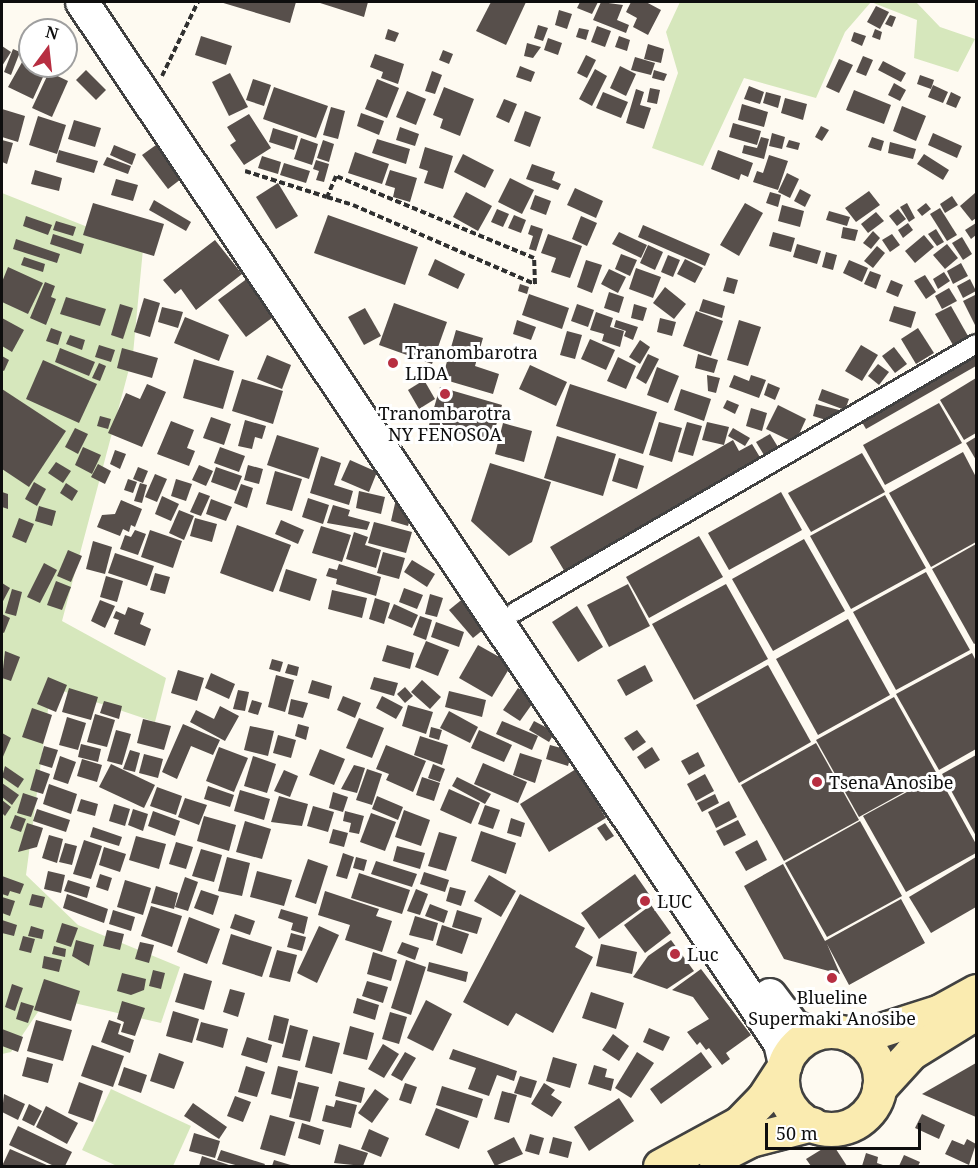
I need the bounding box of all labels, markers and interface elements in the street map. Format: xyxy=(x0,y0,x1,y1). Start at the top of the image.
north arrow xyxy=(18,18,78,78)
text: N xyxy=(43,20,61,45)
place label: Tranombarotra LIDA xyxy=(405,342,538,385)
marker: Tranombarotra LIDA xyxy=(386,356,400,370)
marker: Tranombarotra NY FENOSOA xyxy=(438,387,452,401)
place label: Tranombarotra NY FENOSOA xyxy=(379,403,511,446)
place label: Tsena Anosibe xyxy=(829,771,953,793)
marker: Tsena Anosibe xyxy=(810,775,824,789)
place label: LUC xyxy=(657,890,692,912)
marker: LUC xyxy=(638,894,652,908)
place label: Luc xyxy=(687,943,718,965)
marker: Luc xyxy=(668,947,682,961)
marker: Blueline Supermaki Anosibe xyxy=(825,971,839,985)
place label: Blueline Supermaki Anosibe xyxy=(748,987,916,1030)
scale bar xyxy=(768,1111,924,1149)
text: 50 m xyxy=(776,1121,818,1145)

